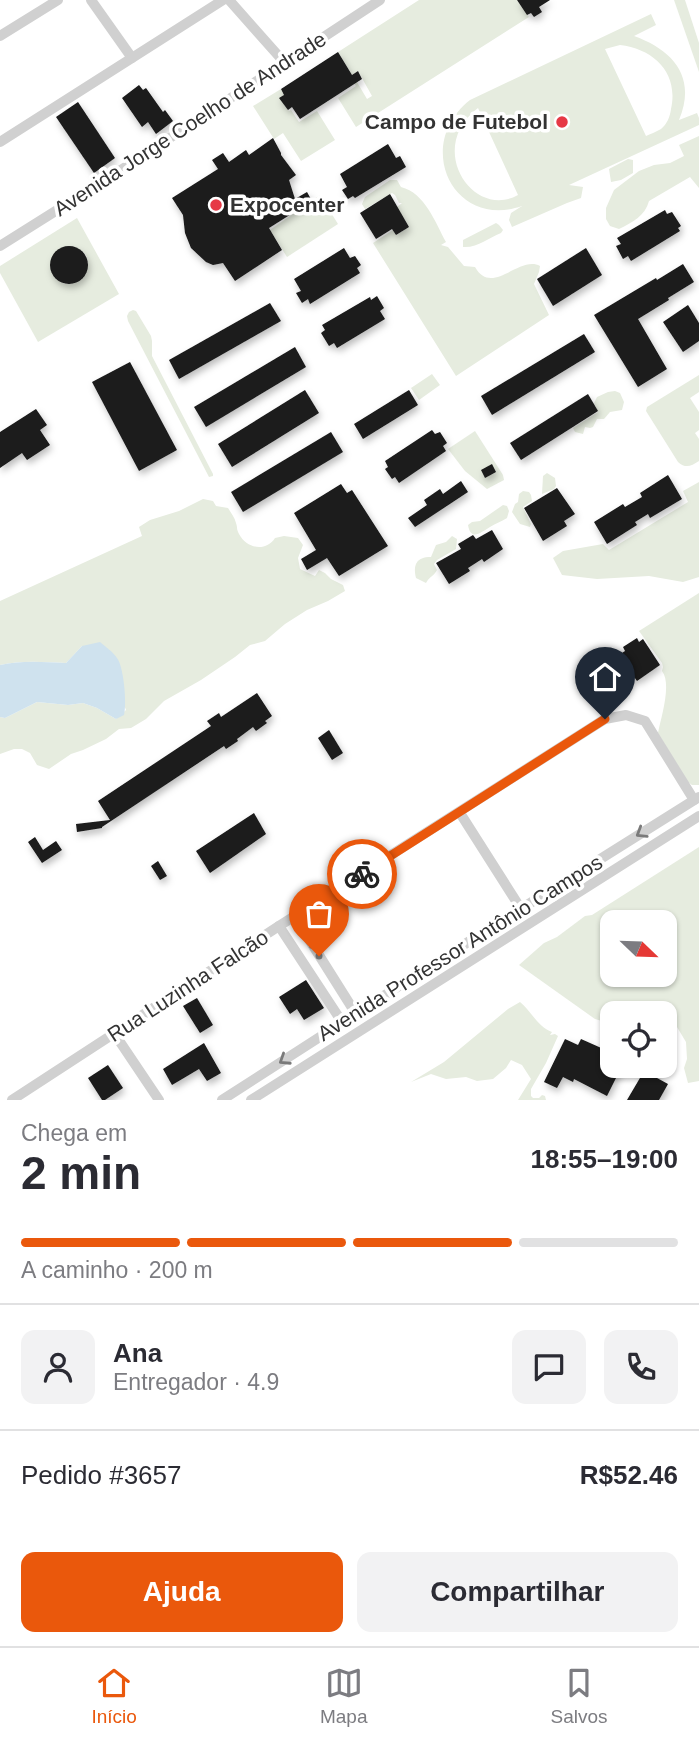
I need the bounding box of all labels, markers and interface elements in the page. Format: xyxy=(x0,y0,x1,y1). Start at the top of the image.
street label: Avenida Jorge Coelho de Andrade xyxy=(49,27,330,220)
place label: Campo de Futebol xyxy=(365,110,548,133)
marker: Campo de Futebol xyxy=(554,114,570,130)
place label: Expocenter xyxy=(230,193,344,216)
marker: Expocenter xyxy=(208,197,224,213)
pin xyxy=(575,647,635,719)
icon: home xyxy=(586,658,624,696)
one-way arrow xyxy=(636,825,649,838)
courier xyxy=(327,839,397,909)
street label: Avenida Professor Antônio Campos xyxy=(313,850,606,1045)
icon: bike xyxy=(343,855,381,893)
pin xyxy=(289,884,349,956)
icon: bag xyxy=(300,895,338,933)
north arrow xyxy=(600,910,677,987)
map controls xyxy=(600,910,677,1078)
street label: Rua Luzinha Falcão xyxy=(103,925,272,1046)
button: locate xyxy=(600,1001,677,1078)
one-way arrow xyxy=(278,1052,291,1065)
text: Chega em xyxy=(21,1120,127,1146)
text: 18:55–19:00 xyxy=(531,1144,678,1174)
text: 2 min xyxy=(21,1147,141,1199)
text: A caminho · 200 m xyxy=(21,1257,213,1283)
button: person xyxy=(21,1330,95,1404)
button: chat xyxy=(512,1330,586,1404)
button: phone xyxy=(604,1330,678,1404)
text: Ana xyxy=(113,1338,162,1368)
text: Entregador · 4.9 xyxy=(113,1369,279,1395)
text: Pedido #3657 xyxy=(21,1460,181,1490)
text: R$52.46 xyxy=(580,1460,678,1490)
button: Ajuda xyxy=(21,1552,343,1632)
button: Compartilhar xyxy=(357,1552,678,1632)
tab: Início xyxy=(92,1664,137,1728)
tab: Mapa xyxy=(320,1664,367,1728)
tab: Salvos xyxy=(550,1664,607,1728)

